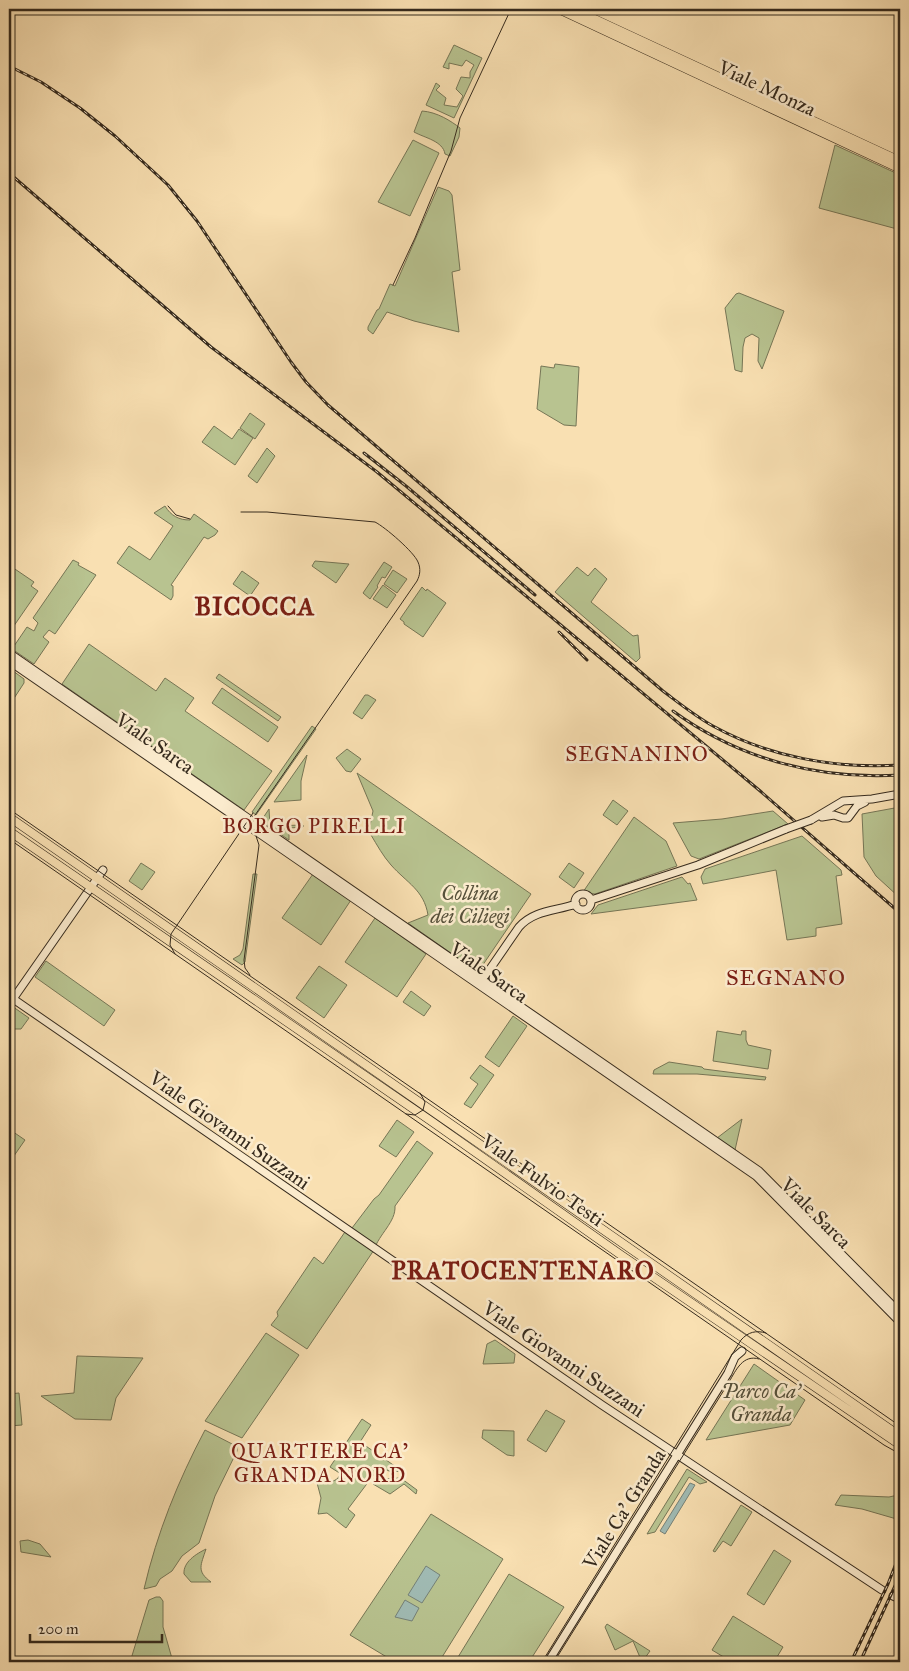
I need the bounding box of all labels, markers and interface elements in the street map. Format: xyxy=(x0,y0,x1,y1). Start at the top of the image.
street label: Viale Monza xyxy=(713,55,820,121)
district label: BICOCCA xyxy=(195,591,315,622)
street label: Viale Sarca xyxy=(110,707,199,779)
district label: SEGNANINO xyxy=(565,741,709,767)
district label: BORGO PIRELLI xyxy=(222,813,406,839)
park label: Collina dei Ciliegi xyxy=(429,881,510,928)
street label: Viale Sarca xyxy=(444,936,533,1008)
district label: SEGNANO xyxy=(726,964,846,991)
street label: Viale Giovanni Suzzani xyxy=(144,1065,315,1195)
street label: Viale Fulvio Testi xyxy=(476,1128,609,1232)
street label: Viale Sarca xyxy=(775,1172,857,1254)
district label: PRATOCENTENARO xyxy=(391,1255,655,1286)
street label: Viale Giovanni Suzzani xyxy=(477,1295,650,1423)
park label: Parco Ca' Granda xyxy=(721,1379,802,1426)
district label: QUARTIERE CA' GRANDA NORD xyxy=(231,1438,409,1488)
street label: Viale Ca' Granda xyxy=(577,1444,671,1574)
scale bar xyxy=(30,1611,162,1643)
text: 200 m xyxy=(38,1620,79,1638)

